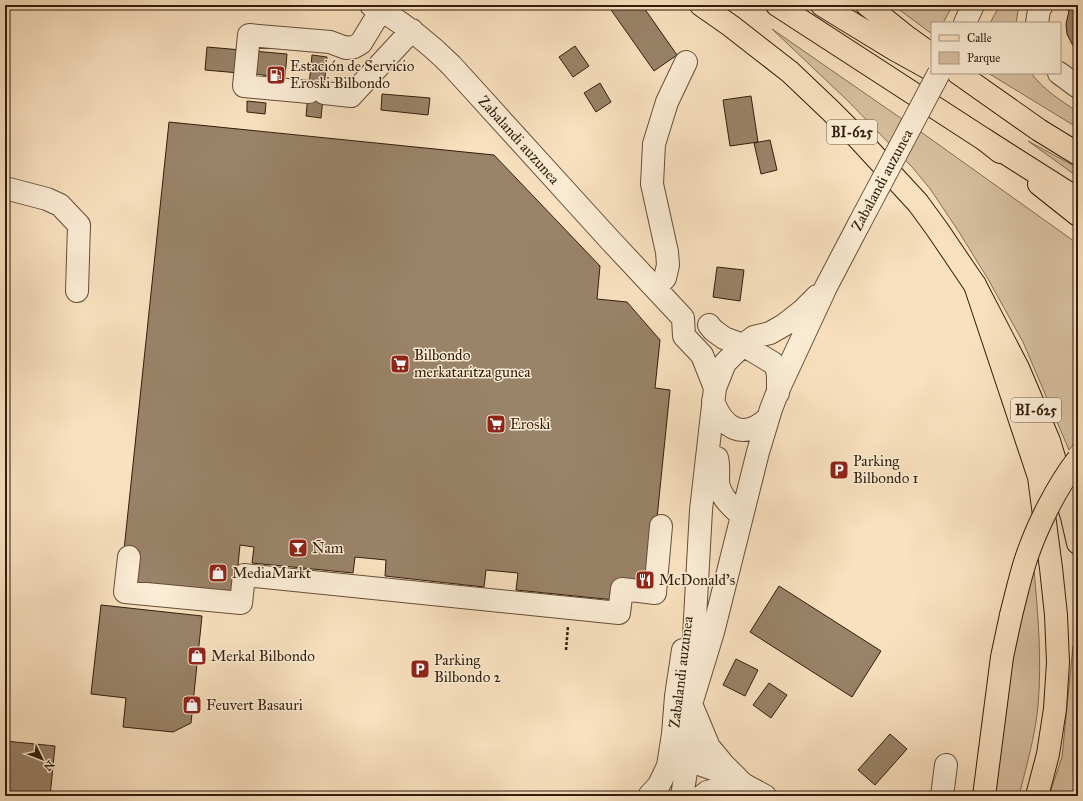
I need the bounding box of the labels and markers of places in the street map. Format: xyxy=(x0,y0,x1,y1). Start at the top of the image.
place label: Estación de Servicio Eroski Bilbondo xyxy=(290,57,415,92)
fuel station icon: Estación de Servicio Eroski Bilbondo xyxy=(265,64,287,86)
place label: Bilbondo merkataritza gunea xyxy=(414,346,531,381)
supermarket icon: Bilbondo merkataritza gunea xyxy=(389,353,411,375)
supermarket icon: Eroski xyxy=(485,413,507,435)
place label: Eroski xyxy=(510,415,550,433)
place label: Parking Bilbondo 1 xyxy=(853,452,919,487)
parking icon: Parking Bilbondo 1 xyxy=(828,459,850,481)
bar icon: Ñam xyxy=(287,537,309,559)
place label: Ñam xyxy=(312,539,344,557)
shop icon: MediaMarkt xyxy=(207,562,229,584)
place label: MediaMarkt xyxy=(232,564,312,582)
restaurant icon: McDonald's xyxy=(634,569,656,591)
place label: McDonald's xyxy=(659,571,735,589)
shop icon: Merkal Bilbondo xyxy=(186,645,208,667)
place label: Merkal Bilbondo xyxy=(211,647,315,665)
place label: Parking Bilbondo 2 xyxy=(434,651,502,686)
parking icon: Parking Bilbondo 2 xyxy=(409,658,431,680)
shop icon: Feuvert Basauri xyxy=(181,694,203,716)
place label: Feuvert Basauri xyxy=(206,696,303,714)

